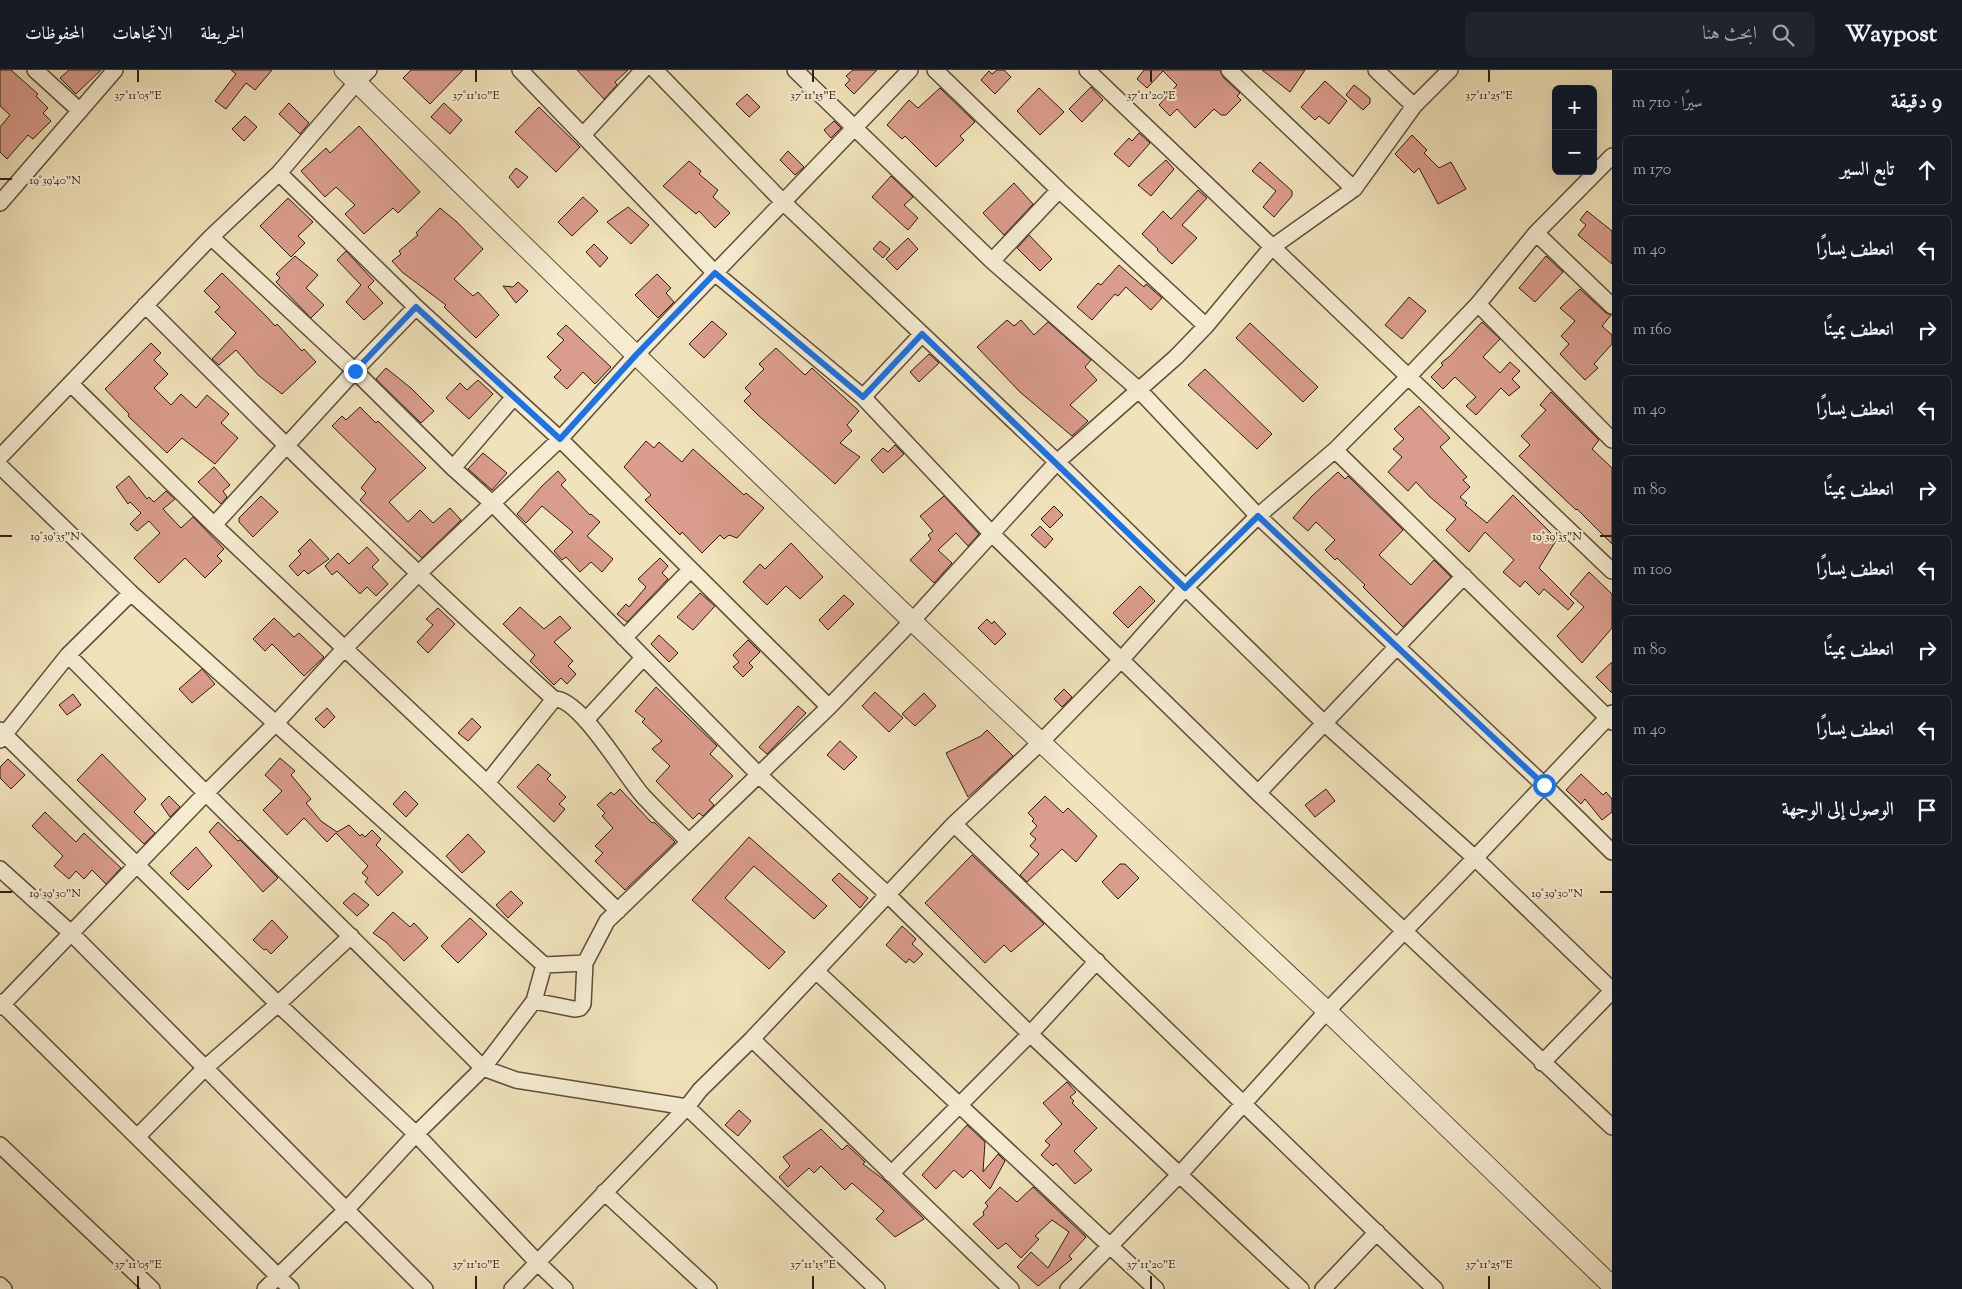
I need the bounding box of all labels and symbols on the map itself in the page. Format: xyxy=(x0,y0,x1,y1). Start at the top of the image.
text: 37°11'05"E xyxy=(114,87,162,105)
text: 37°11'10"E xyxy=(452,87,501,105)
text: 37°11'15"E xyxy=(790,87,837,105)
text: 37°11'20"E xyxy=(1126,87,1176,105)
text: 37°11'25"E xyxy=(1465,87,1513,105)
text: 19°39'40"N xyxy=(29,172,81,190)
route end xyxy=(344,360,367,383)
text: 19°39'35"N xyxy=(30,528,80,546)
text: 19°39'35"N xyxy=(1532,528,1582,546)
route start xyxy=(1533,774,1556,797)
text: 19°39'30"N xyxy=(29,885,81,903)
text: 19°39'30"N xyxy=(1531,885,1583,903)
text: 37°11'05"E xyxy=(114,1256,162,1274)
text: 37°11'10"E xyxy=(452,1256,501,1274)
text: 37°11'15"E xyxy=(790,1256,837,1274)
text: 37°11'20"E xyxy=(1126,1256,1176,1274)
text: 37°11'25"E xyxy=(1465,1256,1513,1274)

